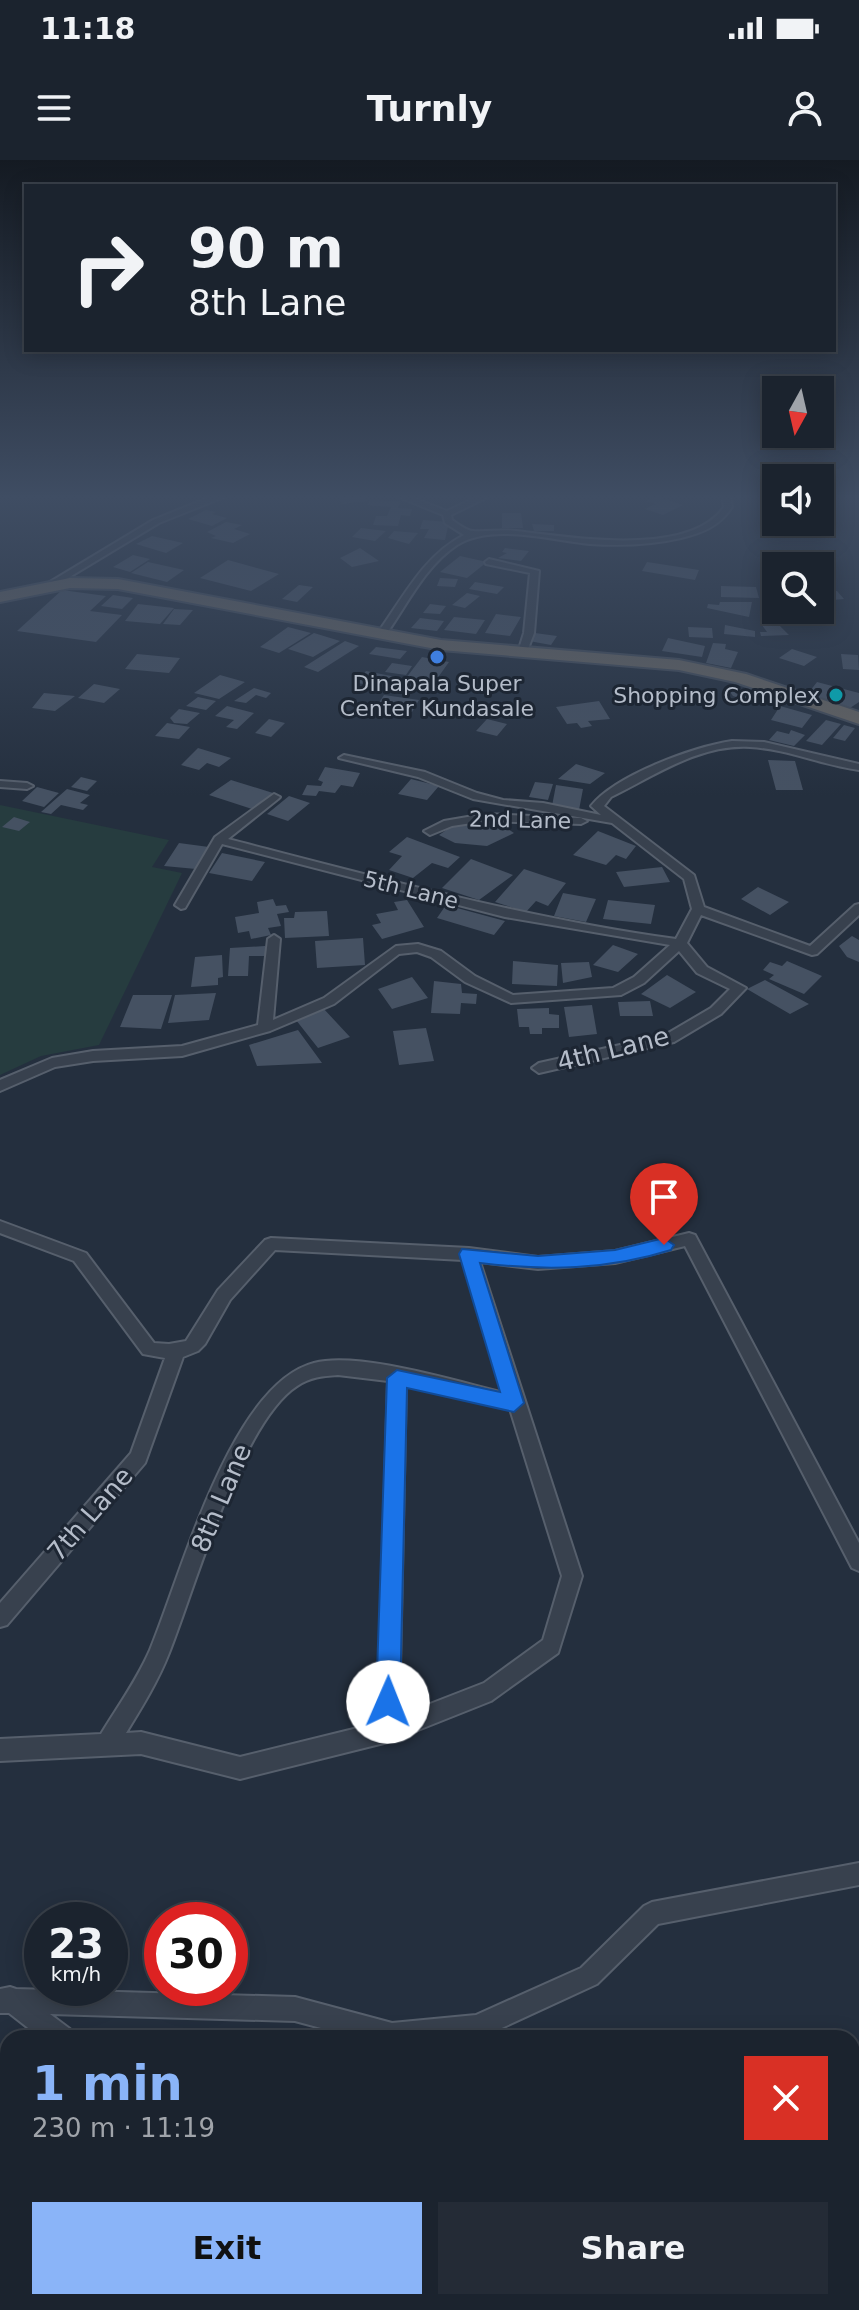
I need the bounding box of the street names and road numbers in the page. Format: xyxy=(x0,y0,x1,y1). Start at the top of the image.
street label: 2nd Lane xyxy=(469,807,571,833)
street label: 5th Lane xyxy=(361,866,461,914)
street label: 4th Lane xyxy=(554,1021,672,1077)
street label: 8th Lane xyxy=(185,1439,257,1557)
street label: 7th Lane xyxy=(41,1461,139,1567)

